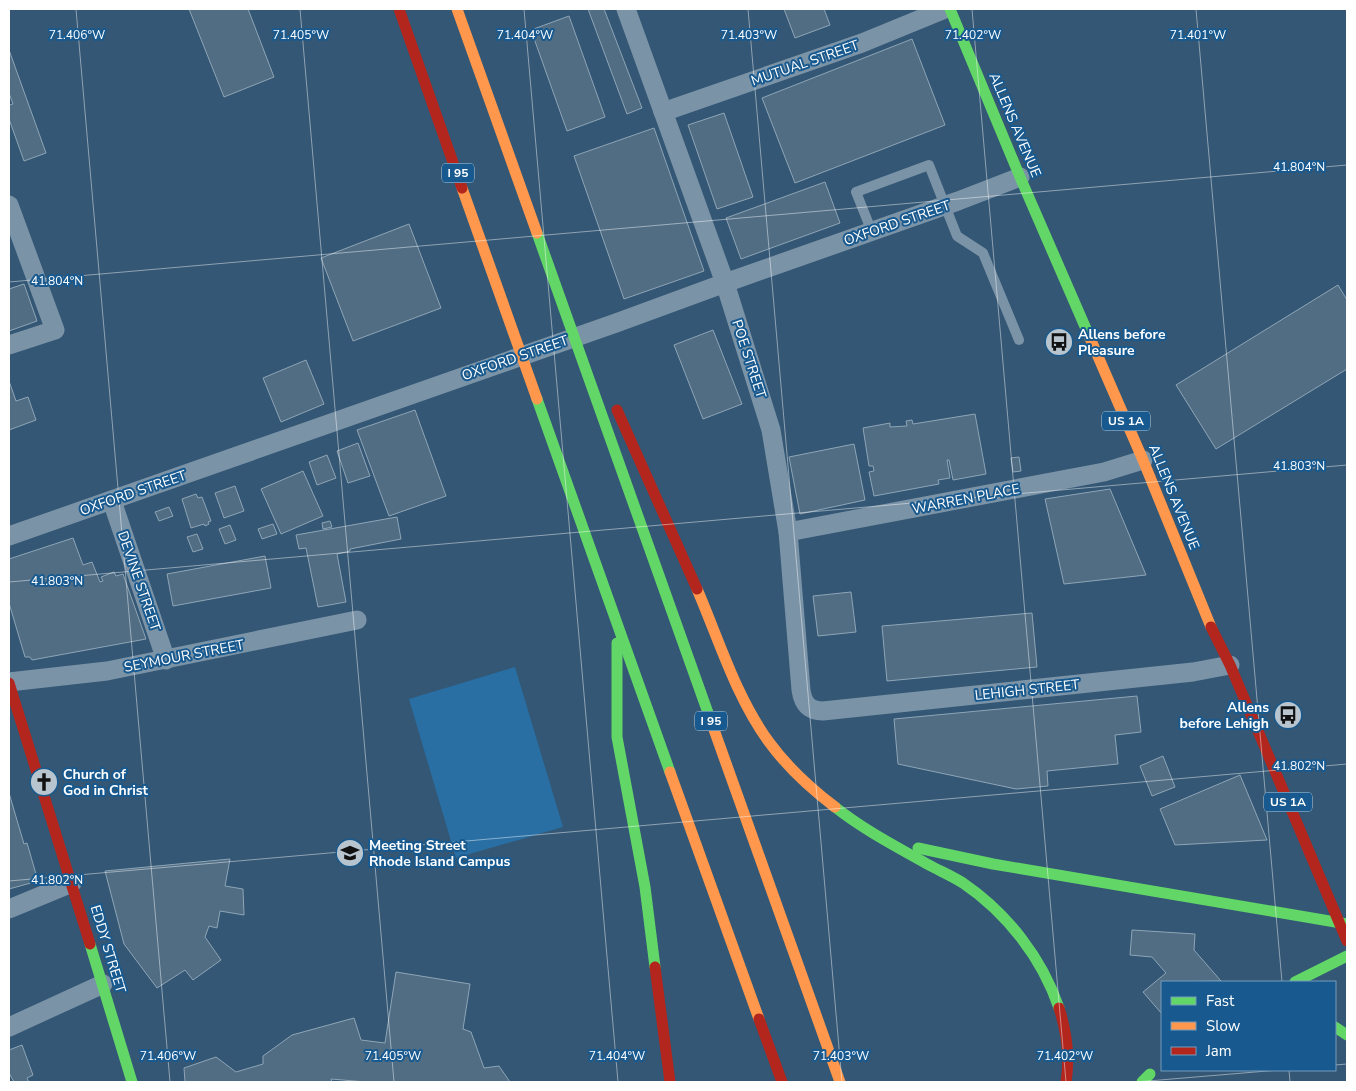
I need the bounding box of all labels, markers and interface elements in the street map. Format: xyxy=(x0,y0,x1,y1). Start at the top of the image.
text: 71.406°W xyxy=(49,27,105,43)
text: 71.405°W xyxy=(273,27,329,43)
text: 71.404°W xyxy=(497,27,553,43)
text: 71.403°W xyxy=(721,27,777,43)
text: 71.402°W xyxy=(945,27,1001,43)
text: 71.401°W xyxy=(1170,27,1226,43)
street label: MUTUAL STREET xyxy=(749,35,862,90)
street label: ALLENS AVENUE xyxy=(984,70,1046,180)
text: 41.804°N xyxy=(1273,159,1325,175)
road number: I 95 xyxy=(442,164,474,182)
street label: OXFORD STREET xyxy=(841,196,953,250)
text: 41.804°N xyxy=(31,273,83,289)
street label: POE STREET xyxy=(727,317,771,401)
place label: Allens before Pleasure xyxy=(1078,325,1166,360)
bus stop icon: Allens before Pleasure xyxy=(1044,327,1074,357)
street label: OXFORD STREET xyxy=(459,331,571,385)
road number: US 1A xyxy=(1102,412,1150,431)
street label: ALLENS AVENUE xyxy=(1144,441,1204,553)
text: 41.803°N xyxy=(1273,458,1325,474)
street label: OXFORD STREET xyxy=(77,466,189,520)
street label: WARREN PLACE xyxy=(910,479,1022,519)
street label: DEVINE STREET xyxy=(113,528,165,634)
text: 41.803°N xyxy=(31,573,83,589)
street label: SEYMOUR STREET xyxy=(122,635,246,677)
street label: LEHIGH STREET xyxy=(974,675,1081,705)
place label: Allens before Lehigh xyxy=(1180,698,1269,733)
bus stop icon: Allens before Lehigh xyxy=(1273,700,1303,730)
road number: I 95 xyxy=(695,711,727,730)
text: 41.802°N xyxy=(1273,758,1325,774)
place label: Church of God in Christ xyxy=(63,765,149,800)
church icon: Church of God in Christ xyxy=(29,767,59,797)
road number: US 1A xyxy=(1264,792,1312,812)
place label: Meeting Street Rhode Island Campus xyxy=(369,836,511,871)
school or university icon: Meeting Street Rhode Island Campus xyxy=(335,838,365,868)
text: 41.802°N xyxy=(31,872,83,888)
street label: EDDY STREET xyxy=(86,903,131,996)
legend xyxy=(1161,981,1336,1071)
text: Fast xyxy=(1206,991,1235,1011)
text: Slow xyxy=(1206,1016,1241,1036)
text: Jam xyxy=(1205,1041,1232,1061)
text: 71.406°W xyxy=(140,1048,196,1064)
text: 71.405°W xyxy=(365,1048,421,1064)
text: 71.404°W xyxy=(589,1048,645,1064)
text: 71.403°W xyxy=(813,1048,869,1064)
text: 71.402°W xyxy=(1037,1048,1093,1064)

